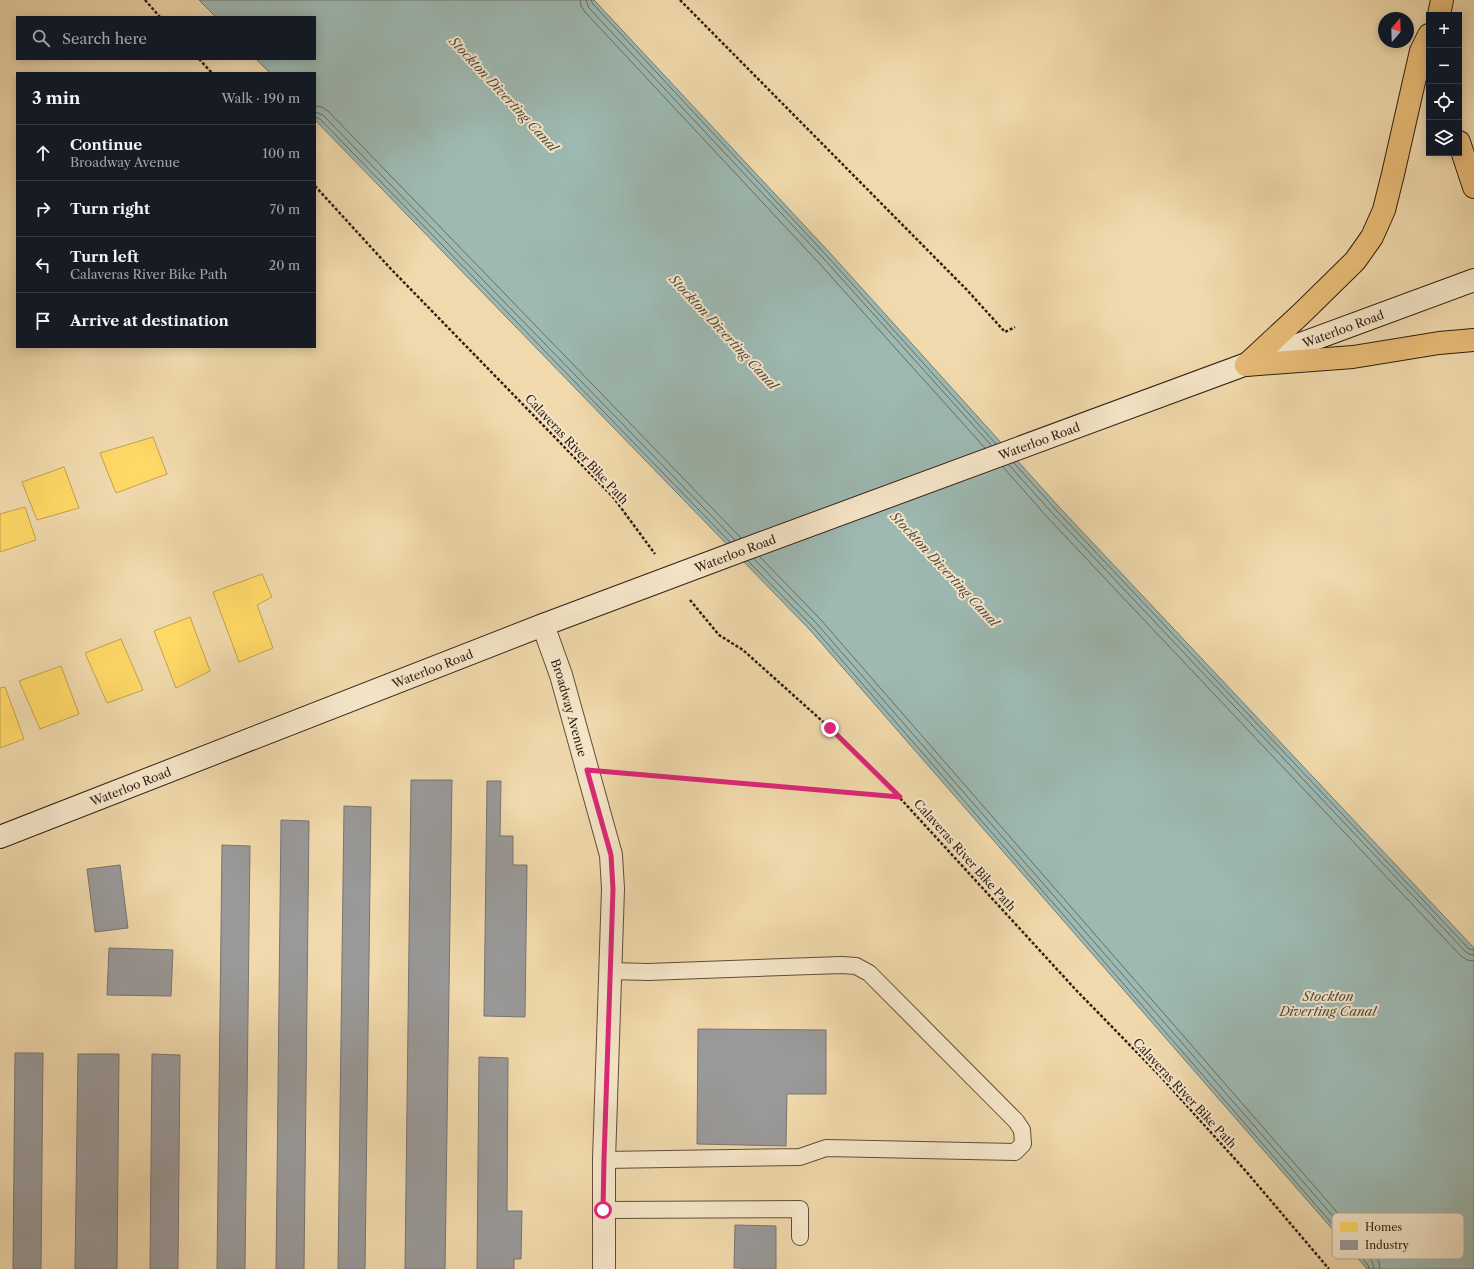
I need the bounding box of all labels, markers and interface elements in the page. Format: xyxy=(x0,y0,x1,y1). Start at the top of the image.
north arrow xyxy=(1378,12,1414,48)
map controls xyxy=(1426,12,1462,156)
button: + xyxy=(1426,12,1462,48)
search box xyxy=(16,16,316,60)
icon: search xyxy=(30,27,52,49)
text: Search here xyxy=(62,29,147,48)
water label: Stockton Diverting Canal xyxy=(446,32,563,156)
button: − xyxy=(1426,48,1462,84)
button: locate xyxy=(1426,84,1462,120)
text: 3 min xyxy=(32,88,81,108)
text: Walk · 190 m xyxy=(221,90,300,106)
button: layers xyxy=(1426,120,1462,156)
text: Continue xyxy=(70,135,142,154)
icon: ahead xyxy=(32,142,54,164)
text: 100 m xyxy=(262,145,300,161)
text: Broadway Avenue xyxy=(70,154,180,170)
icon: right xyxy=(32,198,54,220)
text: Turn right xyxy=(70,199,150,218)
text: 70 m xyxy=(270,201,300,217)
text: Turn left xyxy=(70,247,139,266)
icon: left xyxy=(32,254,54,276)
text: 20 m xyxy=(269,257,300,273)
text: Calaveras River Bike Path xyxy=(70,266,227,282)
water label: Stockton Diverting Canal xyxy=(666,270,783,394)
street label: Waterloo Road xyxy=(1299,306,1386,351)
icon: arrive xyxy=(32,310,54,332)
text: Arrive at destination xyxy=(70,311,229,330)
street label: Calaveras River Bike Path xyxy=(522,391,632,508)
street label: Waterloo Road xyxy=(995,419,1082,463)
water label: Stockton Diverting Canal xyxy=(887,507,1004,631)
street label: Waterloo Road xyxy=(691,531,778,575)
street label: Waterloo Road xyxy=(389,645,475,691)
street label: Broadway Avenue xyxy=(548,657,591,759)
route end xyxy=(821,719,839,737)
street label: Waterloo Road xyxy=(87,763,174,809)
street label: Calaveras River Bike Path xyxy=(911,796,1019,914)
water label: Stockton Diverting Canal xyxy=(1278,988,1378,1019)
street label: Calaveras River Bike Path xyxy=(1130,1035,1240,1152)
route start xyxy=(594,1201,612,1219)
legend xyxy=(1332,1213,1464,1259)
text: Homes xyxy=(1365,1220,1402,1234)
text: Industry xyxy=(1365,1238,1410,1252)

